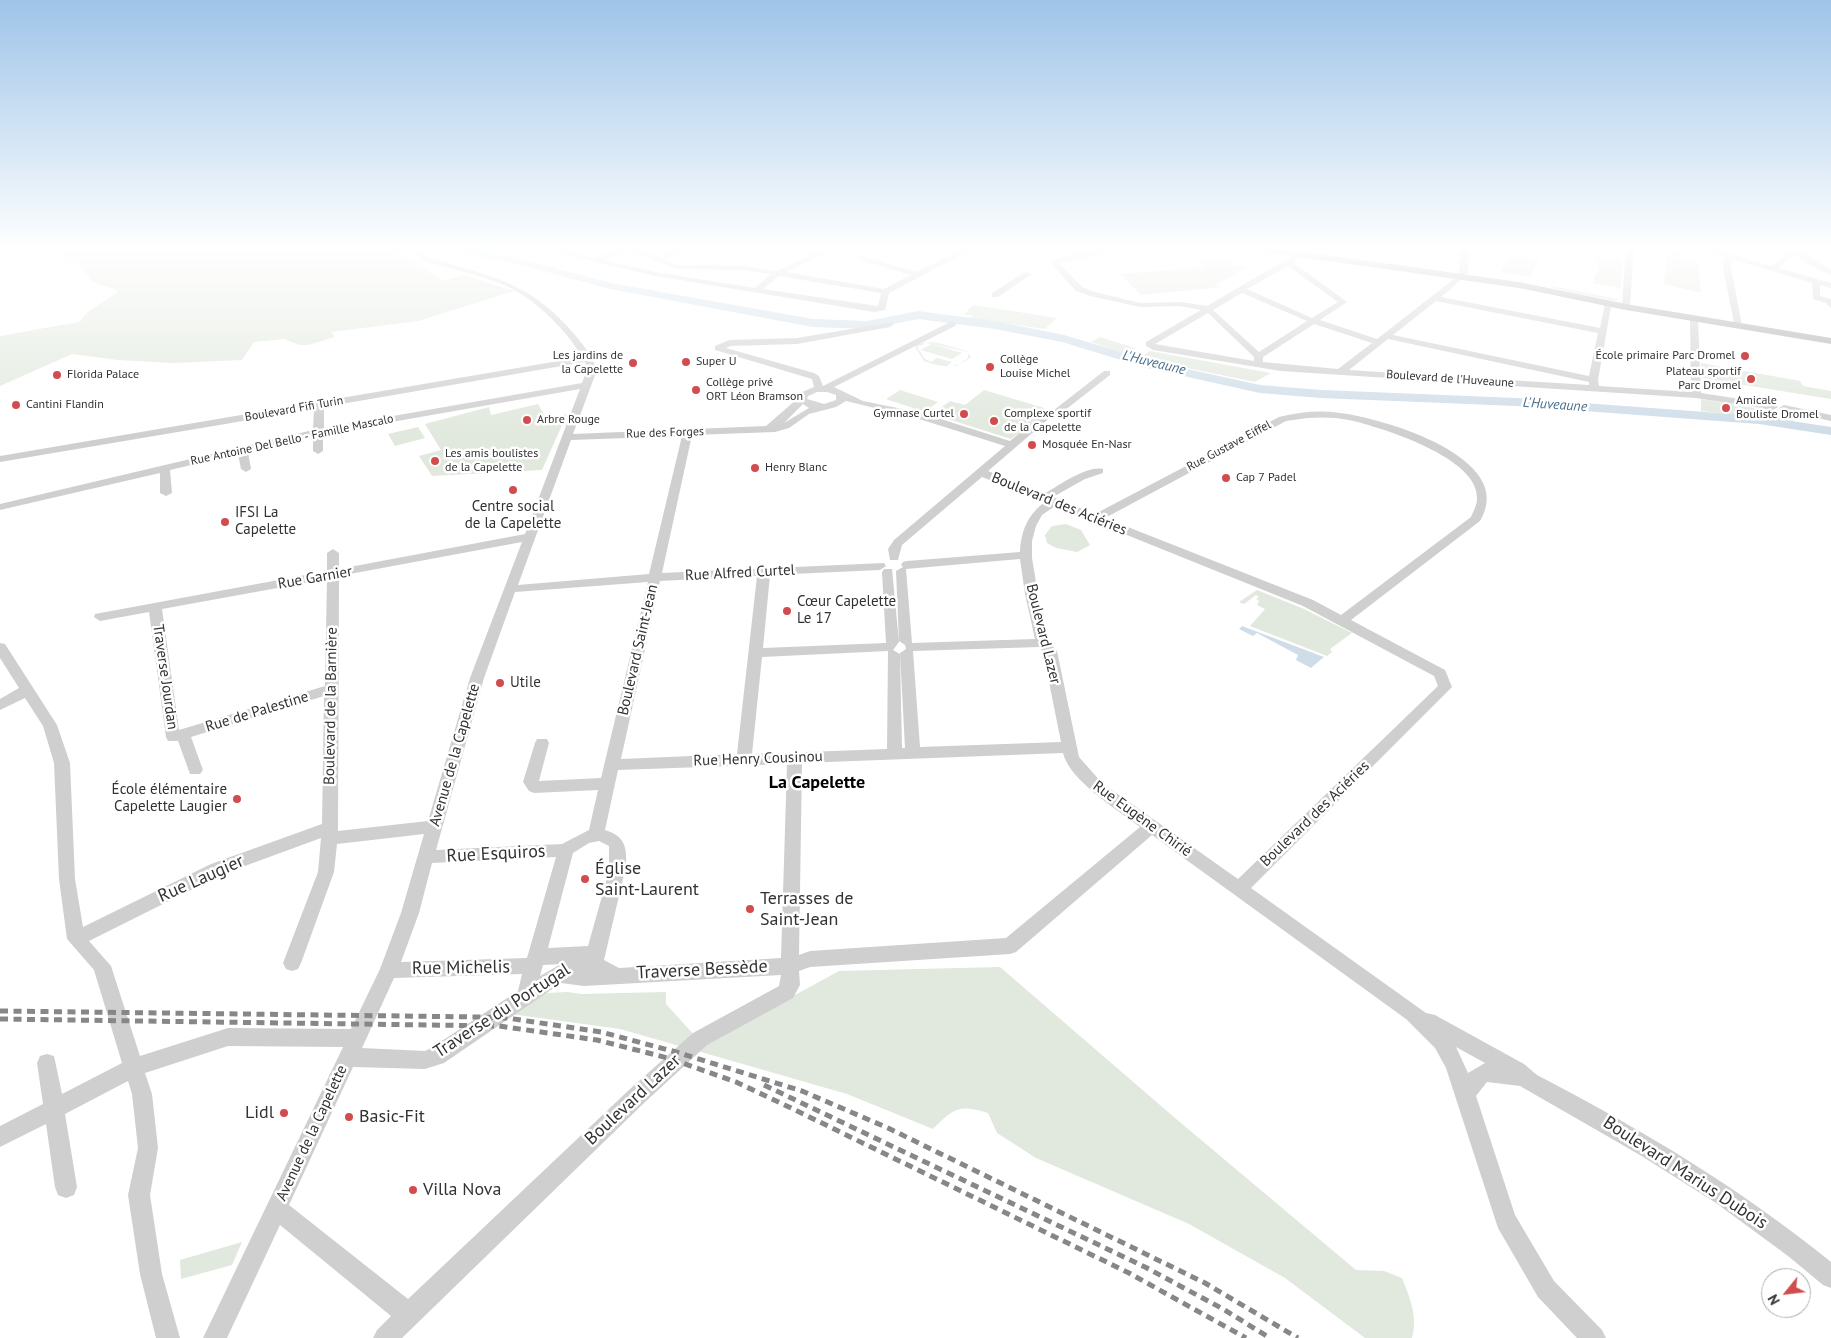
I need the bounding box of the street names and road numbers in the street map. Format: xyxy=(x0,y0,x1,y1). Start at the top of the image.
street label: Boulevard de l'Huveaune xyxy=(1386,367,1514,391)
street label: Boulevard Fifi Turin xyxy=(244,393,344,425)
street label: Rue Antoine Del Bello - Famille Mascalo xyxy=(189,411,395,469)
street label: Rue Gustave Eiffel xyxy=(1184,418,1274,474)
street label: Rue des Forges xyxy=(626,424,704,442)
street label: Boulevard des Aciéries xyxy=(989,469,1129,539)
street label: Rue Alfred Curtel xyxy=(685,561,795,585)
street label: Rue Garnier xyxy=(276,563,354,593)
street label: Boulevard Lazer xyxy=(1022,582,1064,686)
street label: Boulevard Saint-Jean xyxy=(614,583,662,717)
street label: Traverse Jourdan xyxy=(149,623,181,731)
street label: Boulevard de la Barnière xyxy=(321,627,341,785)
street label: Avenue de la Capelette xyxy=(426,682,484,828)
street label: Rue de Palestine xyxy=(203,688,311,736)
street label: Rue Henry Cousinou xyxy=(693,748,823,770)
street label: Boulevard des Aciéries xyxy=(1257,757,1373,871)
street label: Rue Eugène Chirié xyxy=(1089,777,1195,861)
street label: Rue Esquiros xyxy=(446,841,546,867)
street label: Rue Laugier xyxy=(155,851,247,907)
street label: Rue Michelis xyxy=(412,956,510,980)
street label: Traverse Bessède xyxy=(636,956,768,984)
street label: Traverse du Portugal xyxy=(430,959,574,1063)
street label: Boulevard Lazer xyxy=(581,1050,685,1150)
street label: Avenue de la Capelette xyxy=(273,1062,351,1204)
street label: Boulevard Marius Dubois xyxy=(1599,1112,1771,1234)

